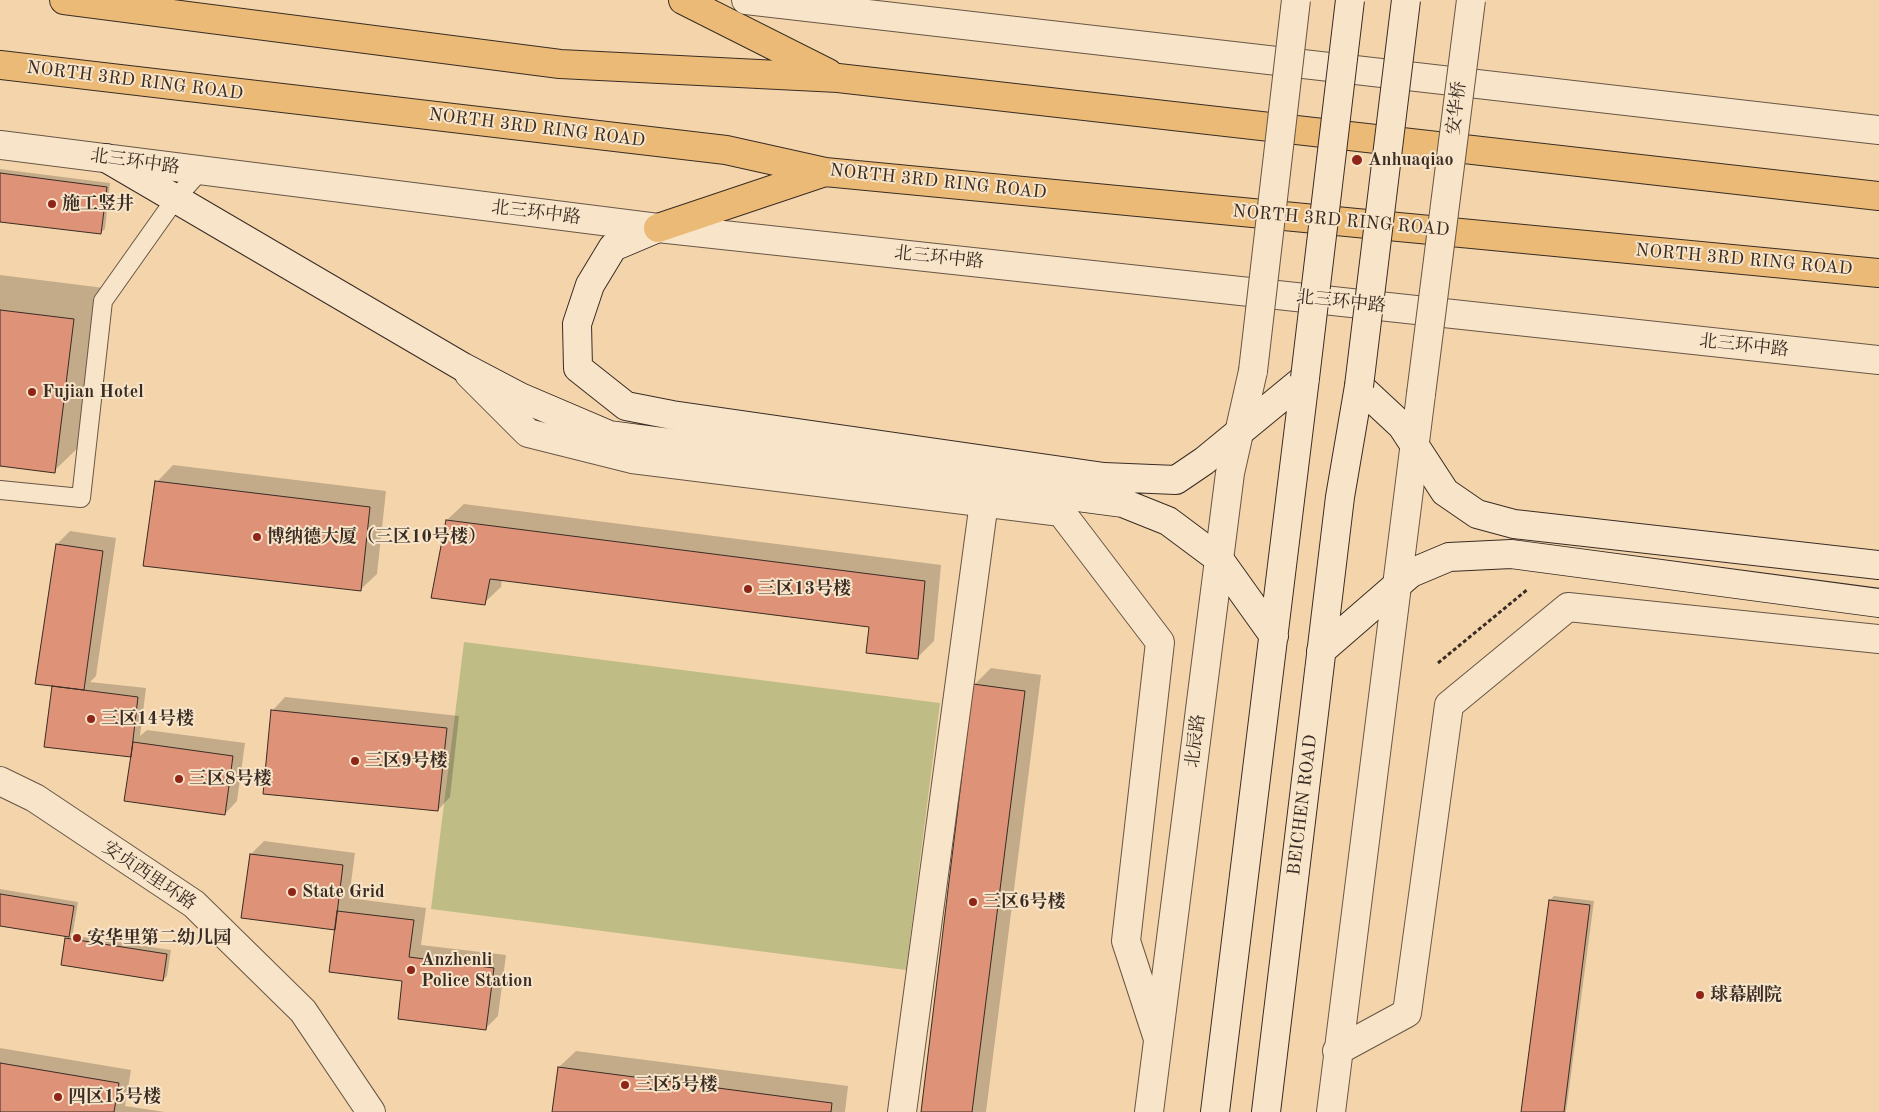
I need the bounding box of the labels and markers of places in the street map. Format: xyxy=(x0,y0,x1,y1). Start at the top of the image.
place label: Anhuaqiao xyxy=(1368,149,1454,171)
marker: Anhuaqiao xyxy=(1350,153,1364,167)
place label: 施工竖井 xyxy=(62,193,134,215)
marker: 施工竖井 xyxy=(46,198,58,210)
place label: Fujian Hotel xyxy=(42,381,144,403)
marker: Fujian Hotel xyxy=(26,386,38,398)
place label: 博纳德大厦（三区10号楼） xyxy=(267,526,486,548)
marker: 博纳德大厦（三区10号楼） xyxy=(251,531,263,543)
place label: 三区13号楼 xyxy=(758,578,851,600)
marker: 三区13号楼 xyxy=(742,583,754,595)
place label: 三区14号楼 xyxy=(101,708,194,730)
marker: 三区14号楼 xyxy=(85,713,97,725)
place label: 三区9号楼 xyxy=(365,750,447,772)
marker: 三区9号楼 xyxy=(349,755,361,767)
place label: 三区8号楼 xyxy=(189,768,271,790)
marker: 三区8号楼 xyxy=(173,773,185,785)
place label: State Grid xyxy=(302,881,385,903)
marker: State Grid xyxy=(286,886,298,898)
place label: 三区6号楼 xyxy=(983,891,1065,913)
marker: 三区6号楼 xyxy=(967,896,979,908)
place label: 安华里第二幼儿园 xyxy=(87,927,231,949)
marker: 安华里第二幼儿园 xyxy=(71,932,83,944)
place label: Anzhenli Police Station xyxy=(421,949,532,992)
marker: Anzhenli Police Station xyxy=(405,964,417,976)
place label: 球幕剧院 xyxy=(1710,984,1782,1006)
marker: 球幕剧院 xyxy=(1694,989,1706,1001)
place label: 三区5号楼 xyxy=(635,1074,717,1096)
marker: 三区5号楼 xyxy=(619,1079,631,1091)
place label: 四区15号楼 xyxy=(68,1086,161,1108)
marker: 四区15号楼 xyxy=(52,1091,64,1103)

